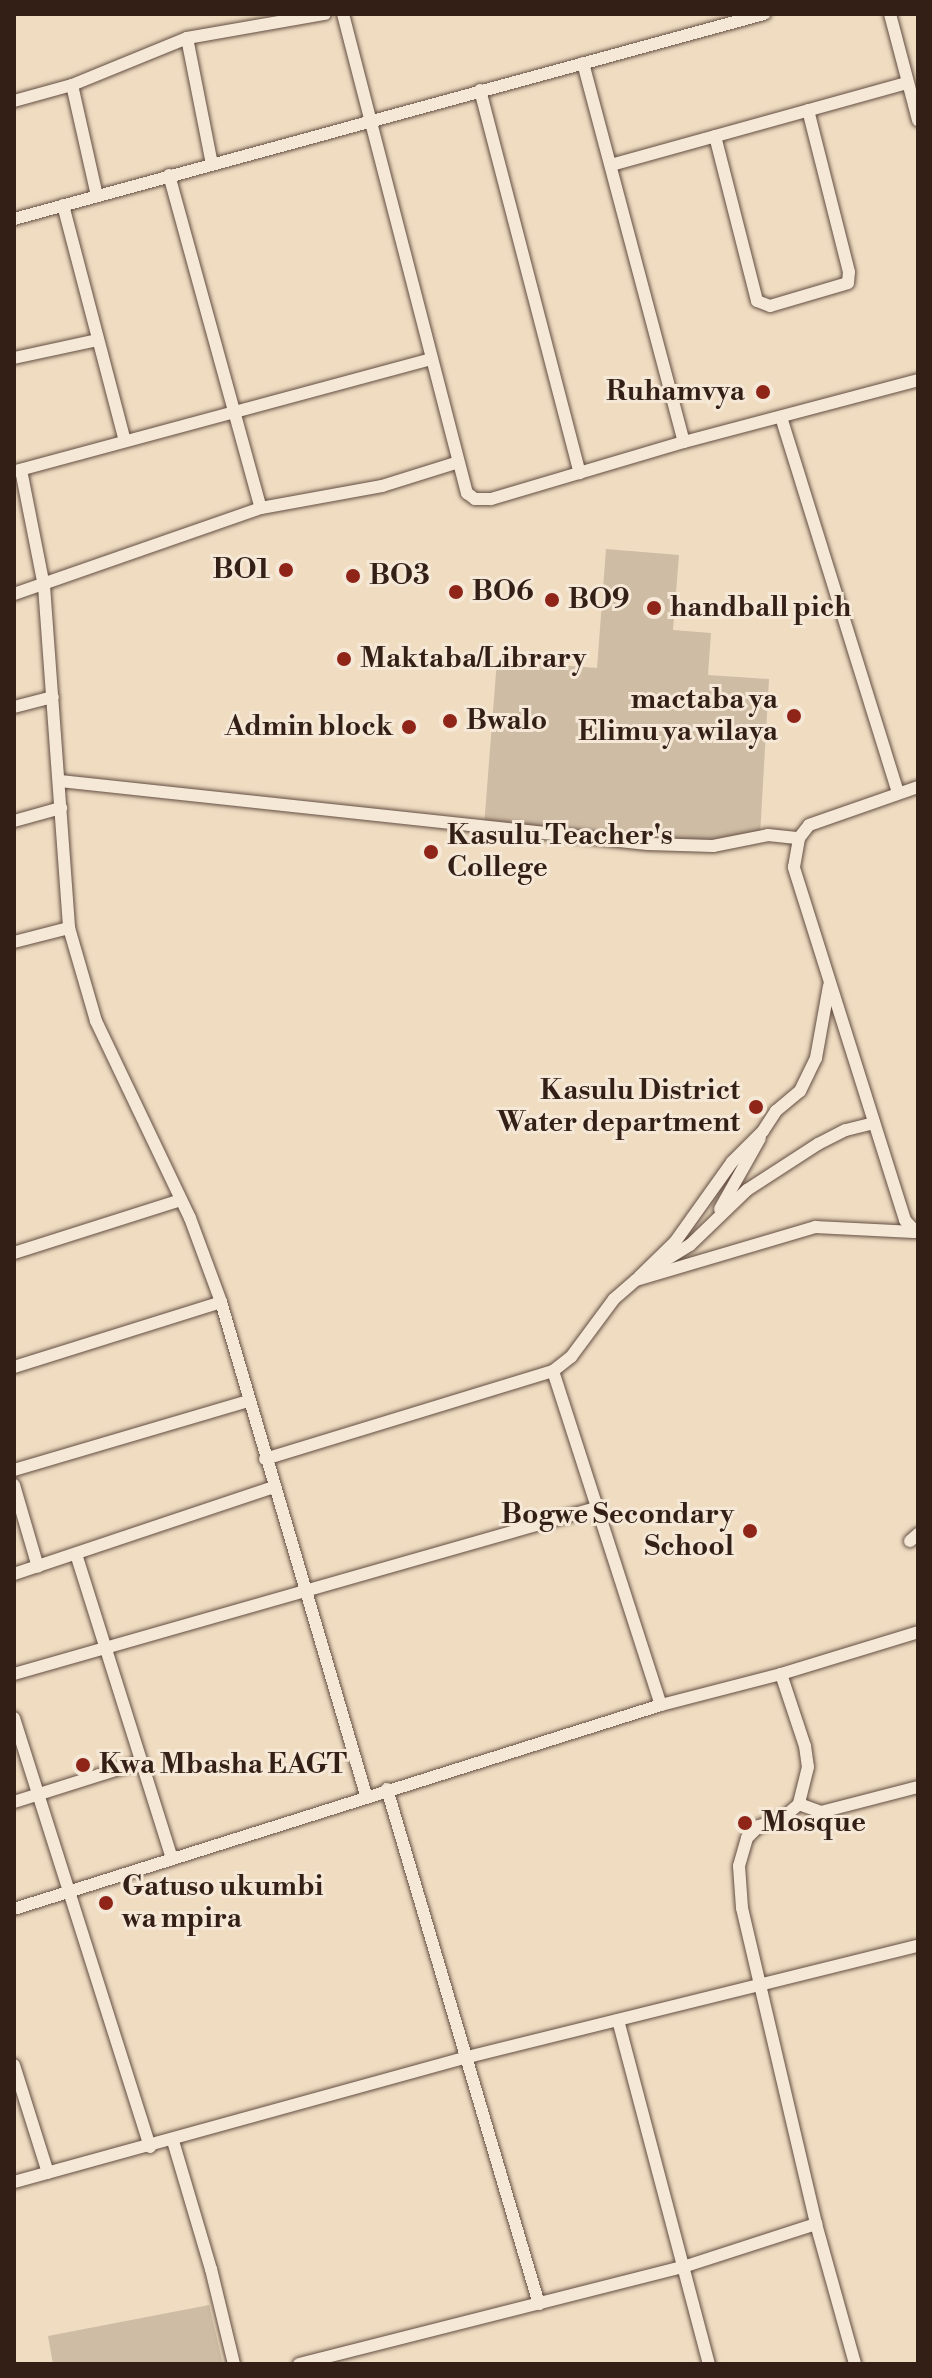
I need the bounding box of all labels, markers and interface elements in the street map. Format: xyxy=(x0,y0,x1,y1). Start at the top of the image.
place label: Ruhamvya xyxy=(606,375,745,409)
marker: Ruhamvya xyxy=(752,381,774,403)
place label: BO1 xyxy=(213,553,270,587)
place label: BO3 xyxy=(369,559,430,593)
marker: BO1 xyxy=(277,561,295,579)
marker: BO3 xyxy=(344,567,362,585)
place label: BO6 xyxy=(472,575,534,609)
marker: BO6 xyxy=(447,583,465,601)
place label: BO9 xyxy=(568,583,630,617)
marker: BO9 xyxy=(543,591,561,609)
place label: handball pich xyxy=(670,591,851,625)
marker: handball pich xyxy=(645,599,663,617)
place label: Maktaba/Library xyxy=(360,642,586,676)
marker: Maktaba/Library xyxy=(335,650,353,668)
place label: mactaba ya Elimu ya wilaya xyxy=(578,683,778,749)
place label: Bwalo xyxy=(466,704,547,738)
marker: mactaba ya Elimu ya wilaya xyxy=(785,707,803,725)
place label: Admin block xyxy=(225,710,393,744)
marker: Bwalo xyxy=(441,712,459,730)
marker: Admin block xyxy=(400,718,418,736)
place label: Kasulu Teacher's College xyxy=(447,819,673,885)
marker: Kasulu Teacher's College xyxy=(422,843,440,861)
place label: Kasulu District Water department xyxy=(497,1074,740,1140)
marker: Kasulu District Water department xyxy=(747,1098,765,1116)
place label: Bogwe Secondary School xyxy=(501,1498,734,1564)
marker: Bogwe Secondary School xyxy=(741,1522,759,1540)
place label: Kwa Mbasha EAGT xyxy=(99,1748,347,1782)
marker: Kwa Mbasha EAGT xyxy=(74,1756,92,1774)
place label: Mosque xyxy=(761,1806,866,1840)
marker: Mosque xyxy=(736,1814,754,1832)
place label: Gatuso ukumbi wa mpira xyxy=(122,1870,323,1936)
marker: Gatuso ukumbi wa mpira xyxy=(97,1894,115,1912)

